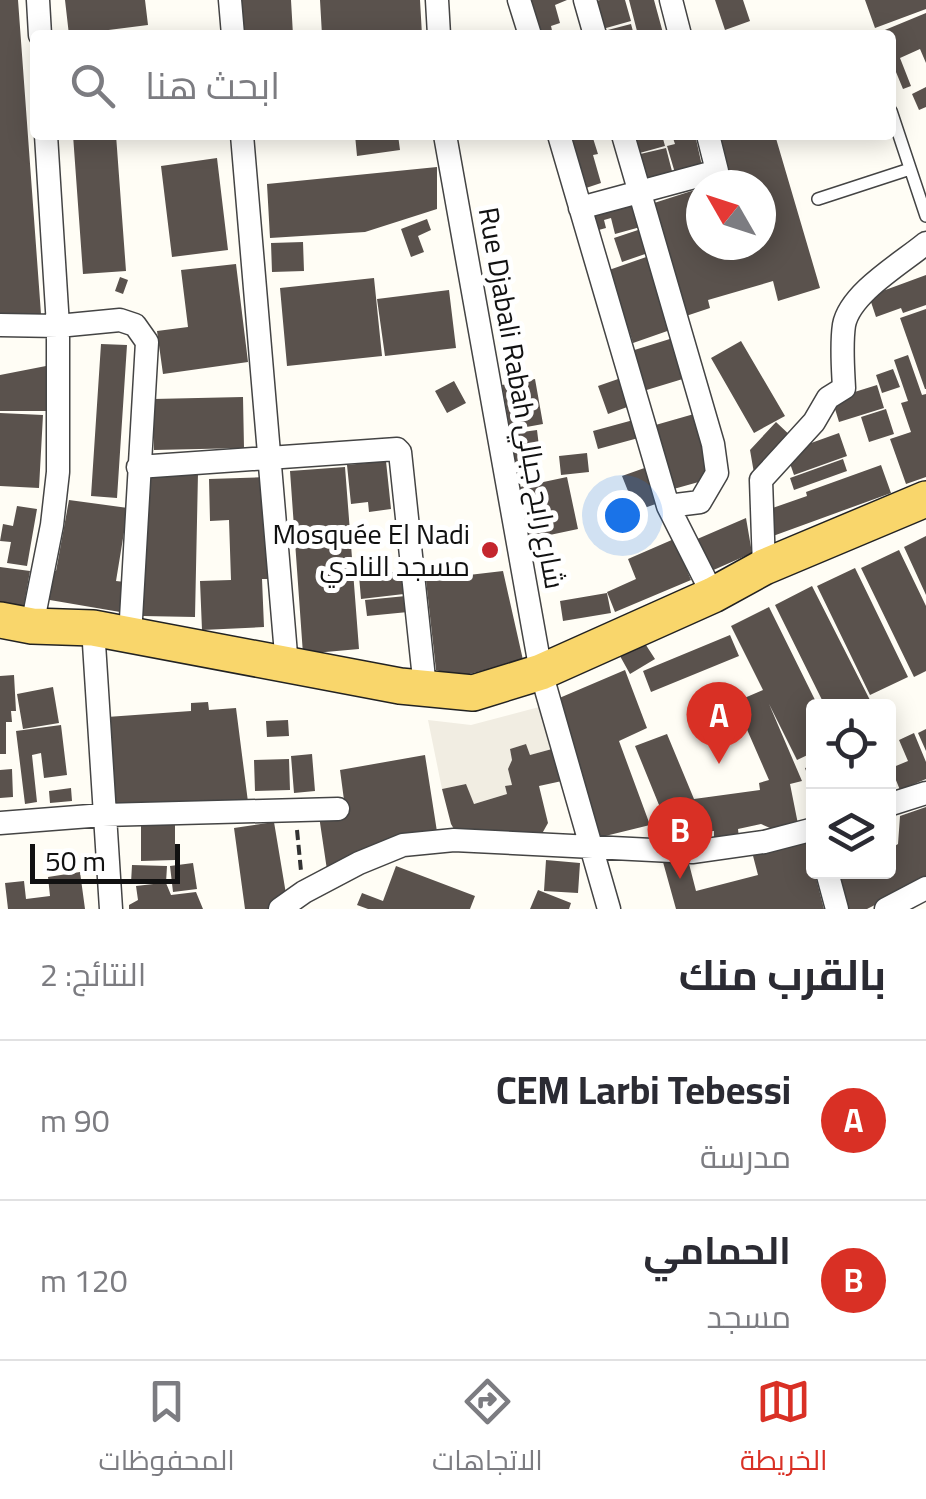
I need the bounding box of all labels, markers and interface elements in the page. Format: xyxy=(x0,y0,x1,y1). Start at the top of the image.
search box xyxy=(30,30,896,140)
text: ابحث هنا xyxy=(145,49,280,121)
icon: search xyxy=(65,58,120,113)
north arrow xyxy=(686,170,776,260)
street label: Rue Djabali Rabah شارع رابح جبالي xyxy=(463,203,581,593)
your location xyxy=(597,490,648,541)
place label: Mosquée El Nadi مسجد النادي xyxy=(272,508,470,592)
marker: Mosquée El Nadi مسجد النادي xyxy=(479,539,501,561)
pin: A xyxy=(686,682,752,764)
map controls xyxy=(806,699,896,879)
button: locate xyxy=(806,699,896,789)
button: layers xyxy=(806,789,896,879)
pin: B xyxy=(648,796,712,879)
text: 50 m xyxy=(45,835,106,887)
scale bar xyxy=(30,839,180,884)
text: بالقرب منك xyxy=(679,935,886,1014)
text: النتائج: 2 xyxy=(40,944,146,1004)
text: CEM Larbi Tebessi xyxy=(496,1054,791,1126)
text: 90 m xyxy=(40,1090,110,1150)
text: A xyxy=(844,1090,863,1150)
text: مدرسة xyxy=(700,1126,791,1186)
text: الحمامي xyxy=(643,1214,791,1286)
text: 120 m xyxy=(40,1250,128,1310)
text: B xyxy=(844,1250,863,1310)
text: مسجد xyxy=(707,1286,791,1346)
tab: المحفوظات xyxy=(99,1374,235,1486)
tab: الاتجاهات xyxy=(432,1374,543,1486)
tab: الخريطة xyxy=(740,1374,827,1486)

